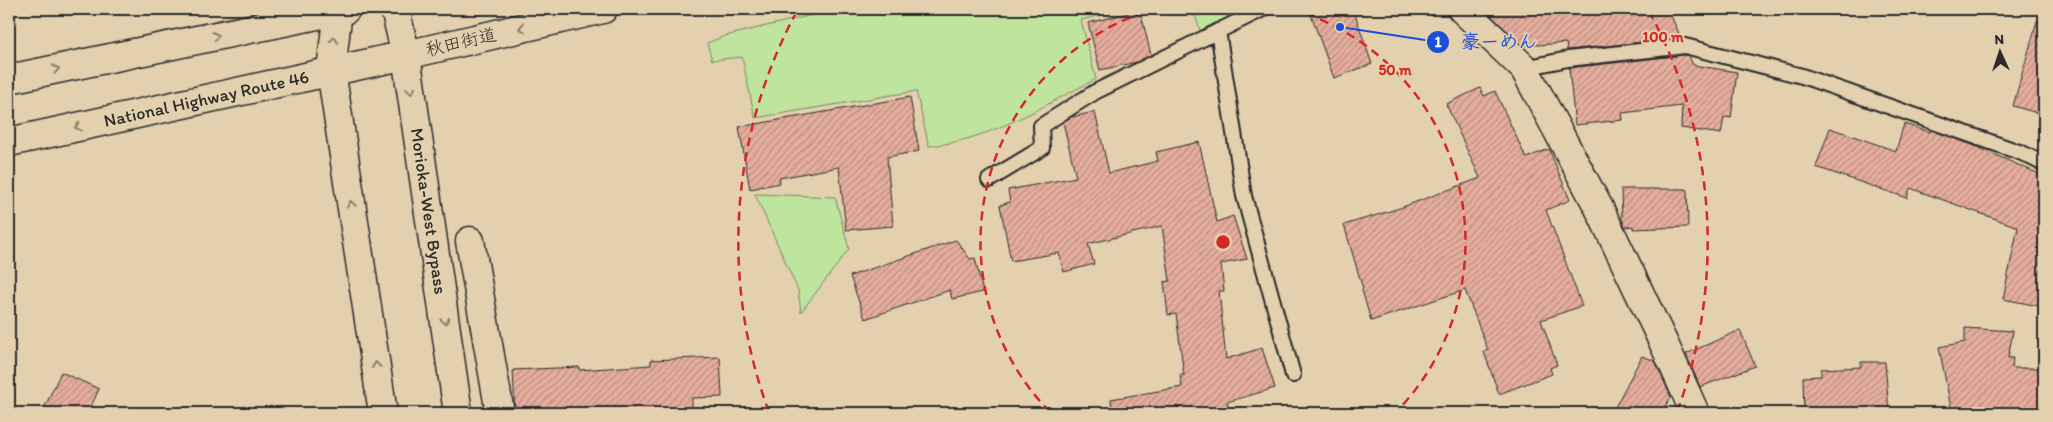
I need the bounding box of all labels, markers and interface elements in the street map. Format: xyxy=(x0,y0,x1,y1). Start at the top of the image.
one-way arrow xyxy=(517,22,526,33)
street label: 秋田街道 xyxy=(423,23,499,61)
callout: 豪ーめん xyxy=(1426,25,1547,59)
text: 100 m xyxy=(1642,28,1684,46)
north arrow xyxy=(1976,28,2026,78)
text: 豪ーめん xyxy=(1461,30,1537,53)
one-way arrow xyxy=(211,31,220,41)
text: N xyxy=(1994,31,2005,48)
text: 1 xyxy=(1435,33,1442,51)
one-way arrow xyxy=(328,36,339,44)
text: 50 m xyxy=(1378,61,1412,79)
one-way arrow xyxy=(52,64,61,75)
street label: National Highway Route 46 xyxy=(102,66,311,132)
one-way arrow xyxy=(405,87,416,95)
one-way arrow xyxy=(74,121,83,132)
street label: Morioka-West Bypass xyxy=(406,126,452,296)
one-way arrow xyxy=(346,200,357,208)
centre of rings xyxy=(1214,233,1232,251)
one-way arrow xyxy=(439,317,449,325)
one-way arrow xyxy=(371,361,381,369)

